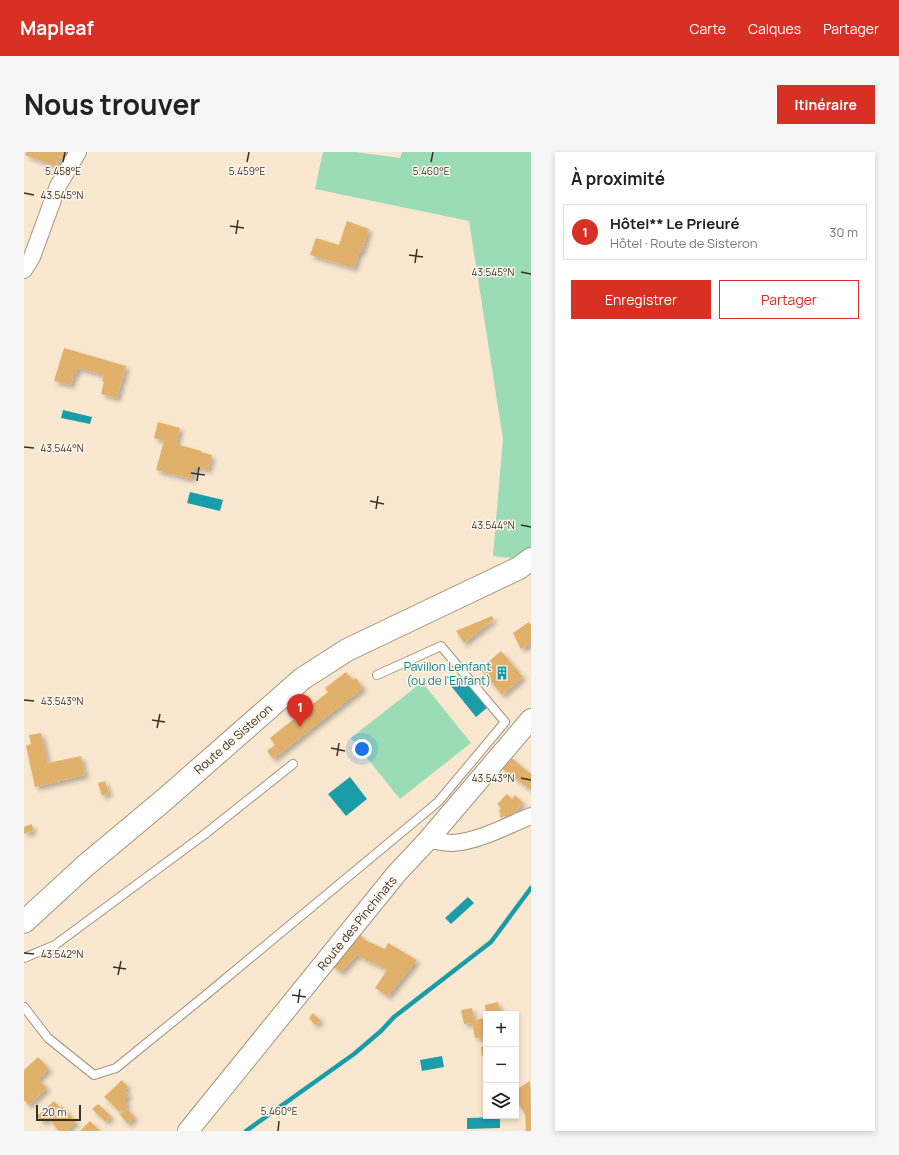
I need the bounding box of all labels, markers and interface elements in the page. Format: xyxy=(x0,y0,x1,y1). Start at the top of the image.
text: Mapleaf xyxy=(20,15,94,41)
text: Carte xyxy=(690,19,726,38)
text: Calques xyxy=(748,19,801,38)
text: Partager xyxy=(823,19,879,38)
text: Nous trouver xyxy=(24,85,200,123)
button: Itinéraire xyxy=(777,85,875,124)
text: 5.458°E xyxy=(45,164,81,178)
text: 5.459°E xyxy=(229,164,265,178)
text: 5.460°E xyxy=(413,164,450,178)
text: À proximité xyxy=(571,167,665,190)
text: 43.545°N xyxy=(41,188,84,202)
text: Hôtel** Le Prieuré xyxy=(610,213,740,234)
text: 1 xyxy=(582,223,588,241)
text: 30 m xyxy=(829,223,858,241)
text: Hôtel · Route de Sisteron xyxy=(610,234,757,252)
text: 43.545°N xyxy=(472,265,515,279)
button: Enregistrer xyxy=(571,280,711,319)
button: Partager xyxy=(719,280,859,319)
text: 43.544°N xyxy=(41,441,84,455)
text: 43.544°N xyxy=(472,518,515,532)
place label: Pavillon Lenfant (ou de l'Enfant) xyxy=(404,658,491,689)
building icon: Pavillon Lenfant (ou de l'Enfant) xyxy=(494,665,510,681)
text: 43.543°N xyxy=(41,694,83,708)
pin: 1 xyxy=(287,694,313,727)
street label: Route de Sisteron xyxy=(190,700,276,778)
your location xyxy=(352,739,372,759)
text: 43.543°N xyxy=(472,771,514,785)
street label: Route des Pinchinats xyxy=(314,872,400,974)
text: 43.542°N xyxy=(41,947,83,961)
map controls xyxy=(483,1011,519,1119)
button: + xyxy=(483,1011,519,1047)
button: − xyxy=(483,1047,519,1083)
button: layers xyxy=(483,1083,519,1119)
scale bar xyxy=(36,1103,81,1122)
text: 20 m xyxy=(42,1104,67,1119)
text: 5.460°E xyxy=(261,1104,298,1118)

